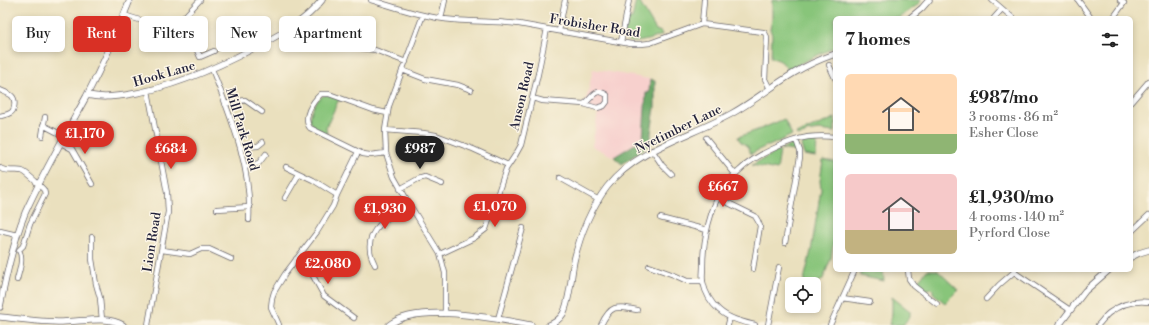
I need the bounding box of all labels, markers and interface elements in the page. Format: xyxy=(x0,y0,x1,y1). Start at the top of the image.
street label: Frobisher Road xyxy=(548,11,642,41)
chip: Buy xyxy=(12,16,65,52)
chip: Rent xyxy=(73,16,131,52)
chip: Filters xyxy=(139,16,208,52)
chip: New xyxy=(216,16,271,52)
chip: Apartment xyxy=(279,16,376,52)
text: 7 homes xyxy=(845,29,910,51)
icon: filters xyxy=(1099,29,1121,51)
street label: Hook Lane xyxy=(131,57,198,90)
street label: Anson Road xyxy=(506,60,538,133)
street label: Mill Park Road xyxy=(222,86,262,173)
text: £987/mo xyxy=(969,87,1038,109)
icon: home xyxy=(877,90,925,138)
street label: Nyetimber Lane xyxy=(633,101,725,157)
text: 3 rooms · 86 m² xyxy=(969,109,1058,125)
pin: £1,170 xyxy=(52,121,118,155)
text: Esher Close xyxy=(969,125,1039,141)
text: £1,170 xyxy=(65,126,105,142)
pin: £684 xyxy=(147,136,195,170)
pin: £987 xyxy=(396,136,444,170)
text: £684 xyxy=(155,141,187,157)
text: £987 xyxy=(404,141,436,157)
pin: £667 xyxy=(699,174,747,208)
text: £667 xyxy=(708,179,738,195)
text: £1,930/mo xyxy=(969,187,1054,209)
icon: home xyxy=(877,190,925,238)
pin: £1,070 xyxy=(462,194,528,228)
pin: £1,930 xyxy=(352,196,418,230)
text: £1,070 xyxy=(473,199,517,215)
text: £1,930 xyxy=(363,201,407,217)
text: 4 rooms · 140 m² xyxy=(969,209,1064,225)
street label: Lion Road xyxy=(139,210,165,273)
text: Pyrford Close xyxy=(969,225,1050,241)
pin: £2,080 xyxy=(295,251,361,285)
text: £2,080 xyxy=(305,256,351,272)
map controls xyxy=(785,277,821,313)
button: locate xyxy=(785,277,821,313)

